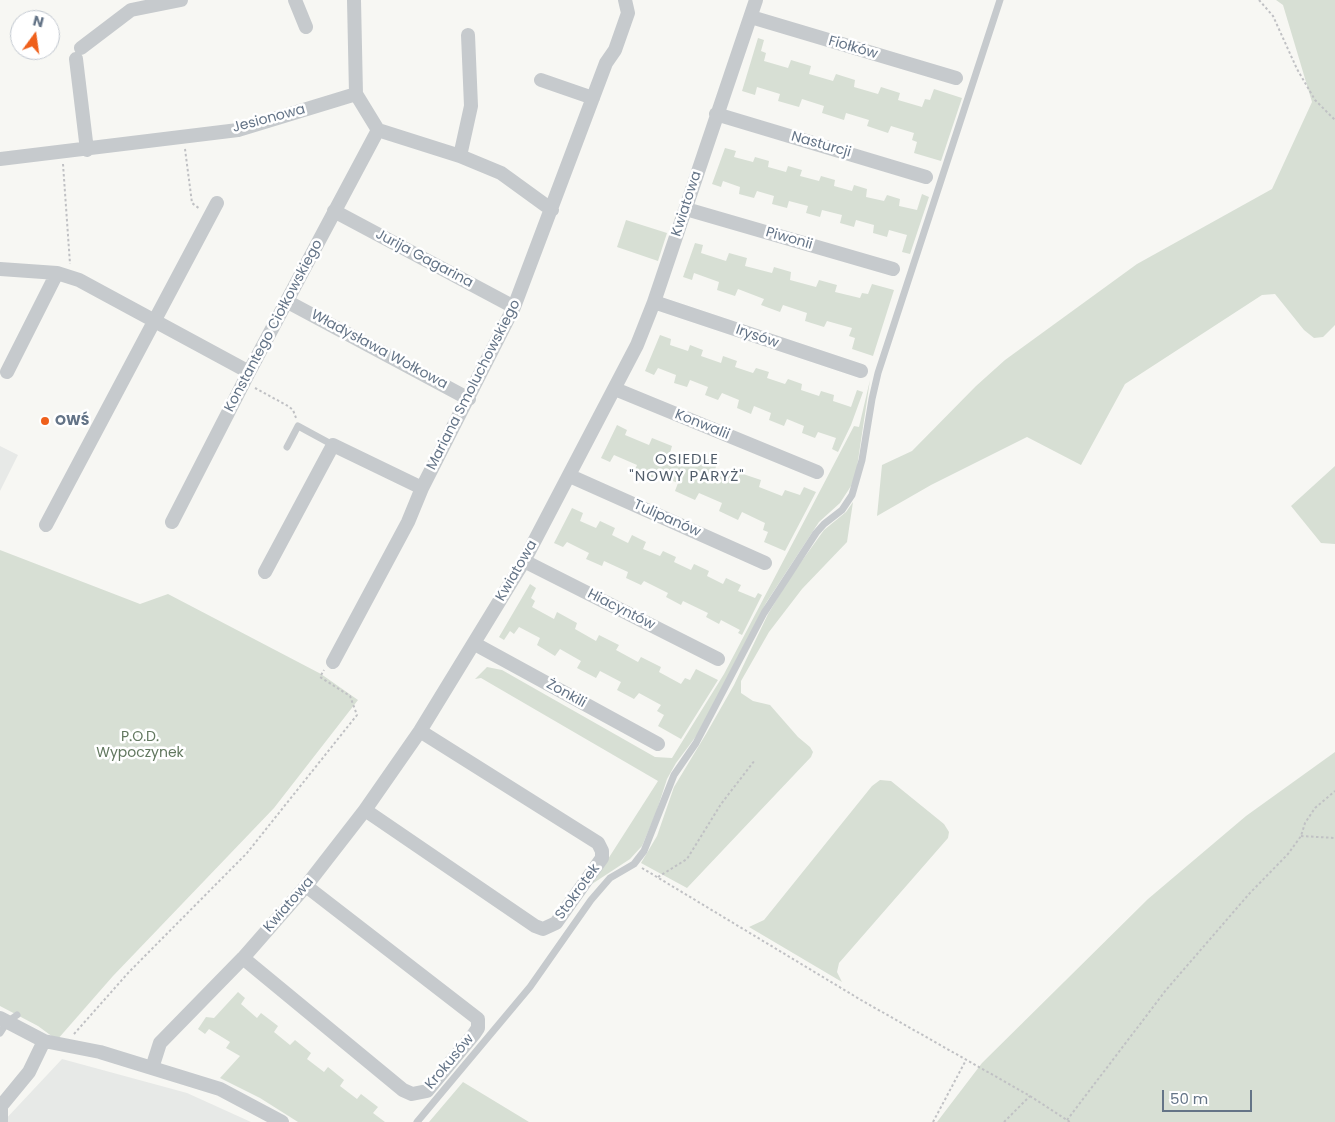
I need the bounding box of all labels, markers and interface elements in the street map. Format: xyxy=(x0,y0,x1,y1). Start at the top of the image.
north arrow xyxy=(10,10,60,60)
text: N xyxy=(31,10,46,32)
street label: Fiołków xyxy=(826,33,880,63)
street label: Jesionowa xyxy=(231,101,307,137)
street label: Nasturcji xyxy=(789,128,853,162)
street label: Kwiatowa xyxy=(669,169,705,239)
street label: Piwonii xyxy=(764,224,814,254)
street label: Jurija Gagarina xyxy=(372,226,476,292)
street label: Konstantego Ciołkowskiego xyxy=(221,237,327,415)
street label: Mariana Smoluchowskiego xyxy=(424,297,524,473)
street label: Władysława Wołkowa xyxy=(308,307,450,393)
street label: Irysów xyxy=(733,322,781,352)
street label: Konwalii xyxy=(672,406,732,444)
place label: OWŚ xyxy=(55,413,89,429)
marker: OWŚ xyxy=(39,415,51,427)
district label: OSIEDLE "NOWY PARYŻ" xyxy=(628,451,746,486)
street label: Tulipanów xyxy=(631,497,703,541)
street label: Kwiatowa xyxy=(493,537,541,605)
street label: Hiacyntów xyxy=(584,586,658,634)
street label: Żonkili xyxy=(543,676,589,712)
park label: P.O.D. Wypoczynek xyxy=(96,729,184,762)
street label: Stokrotek xyxy=(552,861,604,923)
street label: Kwiatowa xyxy=(260,874,318,936)
street label: Krokusów xyxy=(422,1031,478,1093)
scale bar xyxy=(1165,1080,1255,1112)
text: 50 m xyxy=(1170,1088,1208,1109)

